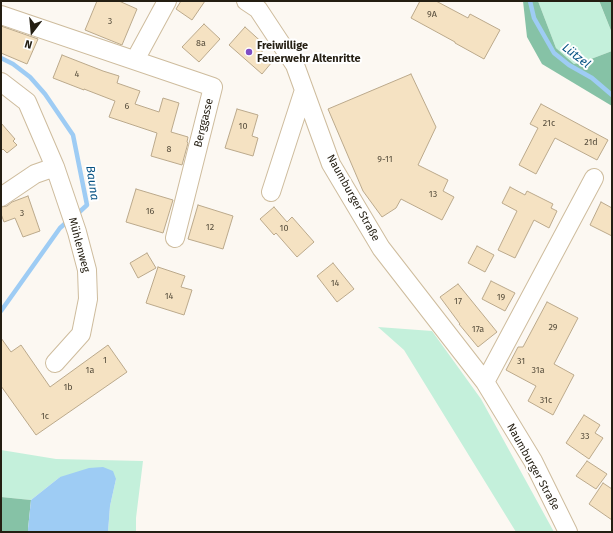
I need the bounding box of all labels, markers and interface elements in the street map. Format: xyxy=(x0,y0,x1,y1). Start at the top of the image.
house number: 9A xyxy=(427,9,437,19)
north arrow xyxy=(12,12,52,52)
house number: 3 xyxy=(108,16,112,26)
text: N xyxy=(23,37,34,51)
house number: 8a xyxy=(196,38,206,48)
place label: Freiwillige Feuerwehr Altenritte xyxy=(257,39,361,65)
water label: Lützel xyxy=(559,41,593,71)
marker: Freiwillige Feuerwehr Altenritte xyxy=(244,47,254,57)
house number: 4 xyxy=(75,69,79,79)
street label: Berggasse xyxy=(192,97,216,149)
house number: 6 xyxy=(125,101,129,111)
house number: 21c xyxy=(543,118,555,128)
house number: 10 xyxy=(239,121,247,131)
house number: 21d xyxy=(584,137,598,147)
house number: 8 xyxy=(167,144,171,154)
street label: Naumburger Straße xyxy=(324,152,382,244)
house number: 9-11 xyxy=(377,154,393,164)
water label: Bauna xyxy=(82,165,102,201)
house number: 13 xyxy=(429,189,437,199)
house number: 16 xyxy=(146,206,154,216)
house number: 3 xyxy=(20,208,24,218)
street label: Mühlenweg xyxy=(65,216,93,274)
house number: 12 xyxy=(206,222,214,232)
house number: 10 xyxy=(280,223,288,233)
house number: 14 xyxy=(331,278,339,288)
house number: 14 xyxy=(165,291,173,301)
house number: 19 xyxy=(497,292,505,302)
house number: 17 xyxy=(454,296,462,306)
house number: 29 xyxy=(548,322,558,332)
house number: 17a xyxy=(472,324,484,334)
house number: 1 xyxy=(103,355,107,365)
house number: 31 xyxy=(517,356,525,366)
house number: 1a xyxy=(86,365,94,375)
house number: 31a xyxy=(531,365,545,375)
house number: 1b xyxy=(63,382,73,392)
house number: 31c xyxy=(540,395,552,405)
house number: 1c xyxy=(41,411,49,421)
street label: Naumburger Straße xyxy=(504,421,562,513)
house number: 33 xyxy=(581,431,589,441)

